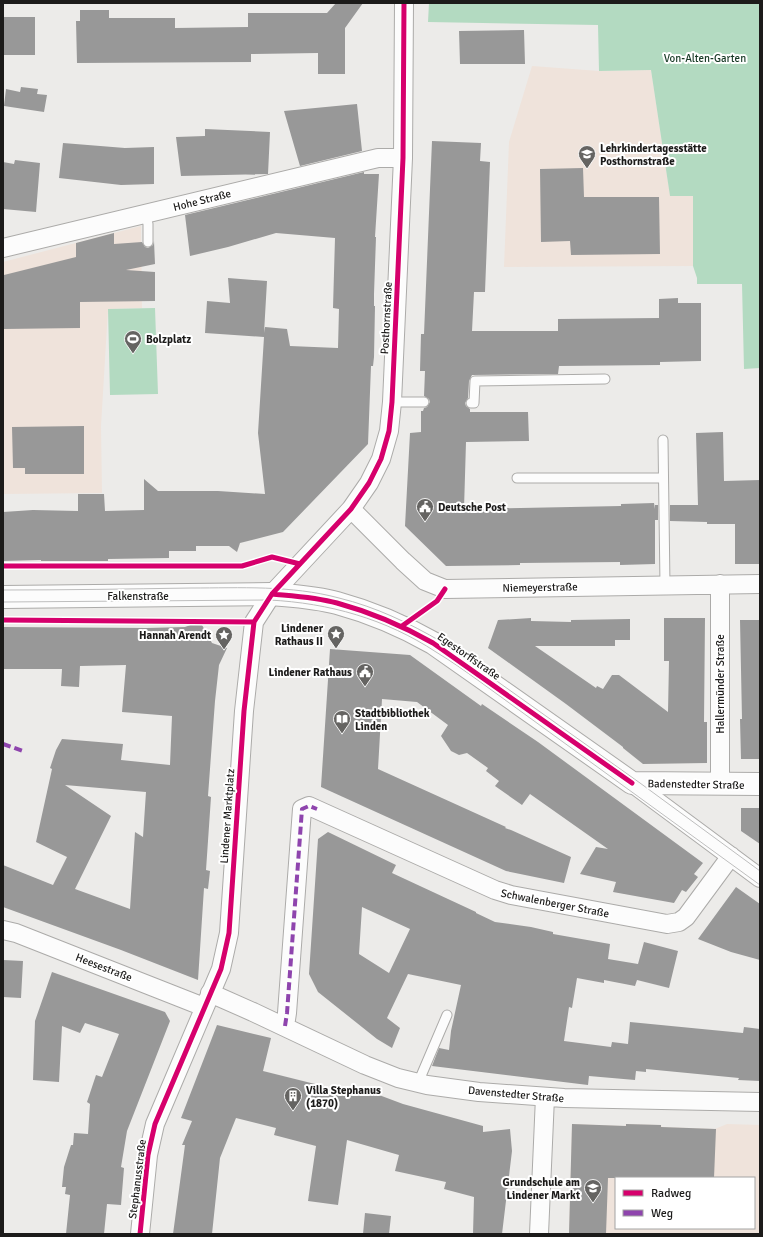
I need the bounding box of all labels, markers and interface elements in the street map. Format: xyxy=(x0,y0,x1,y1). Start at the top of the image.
park label: Von-Alten-Garten xyxy=(664,52,746,65)
place label: Lehrkindertagesstätte Posthornstraße xyxy=(600,142,707,168)
school or university icon: Lehrkindertagesstätte Posthornstraße xyxy=(577,144,597,169)
street label: Hohe Straße xyxy=(172,187,232,214)
street label: Posthornstraße xyxy=(378,281,395,355)
sports icon: Bolzplatz xyxy=(123,329,143,354)
place label: Bolzplatz xyxy=(146,333,191,346)
public building icon: Deutsche Post xyxy=(415,497,435,522)
place label: Deutsche Post xyxy=(438,501,506,514)
street label: Niemeyerstraße xyxy=(502,580,578,595)
street label: Falkenstraße xyxy=(107,590,169,603)
place label: Lindener Rathaus II xyxy=(275,622,324,648)
place icon: Lindener Rathaus II xyxy=(326,624,346,649)
place icon: Hannah Arendt xyxy=(214,625,234,650)
place label: Hannah Arendt xyxy=(139,629,211,642)
street label: Egestorffstraße xyxy=(435,630,503,683)
street label: Hallermünder Straße xyxy=(714,634,727,734)
public building icon: Lindener Rathaus xyxy=(355,662,375,687)
place label: Lindener Rathaus xyxy=(269,666,352,679)
place label: Stadtbibliothek Linden xyxy=(355,707,430,733)
library icon: Stadtbibliothek Linden xyxy=(332,709,352,734)
street label: Lindener Marktplatz xyxy=(218,768,237,864)
street label: Badenstedter Straße xyxy=(647,777,745,792)
street label: Schwalenberger Straße xyxy=(500,887,610,920)
street label: Heesestraße xyxy=(74,951,134,984)
place label: Villa Stephanus (1870) xyxy=(306,1084,381,1110)
street label: Davenstedter Straße xyxy=(467,1084,565,1105)
building icon: Villa Stephanus (1870) xyxy=(283,1086,303,1111)
street label: Stephanusstraße xyxy=(126,1138,149,1220)
place label: Grundschule am Lindener Markt xyxy=(503,1176,580,1202)
legend xyxy=(615,1177,755,1229)
school or university icon: Grundschule am Lindener Markt xyxy=(583,1178,603,1203)
text: Radweg xyxy=(651,1186,691,1201)
text: Weg xyxy=(651,1206,673,1221)

